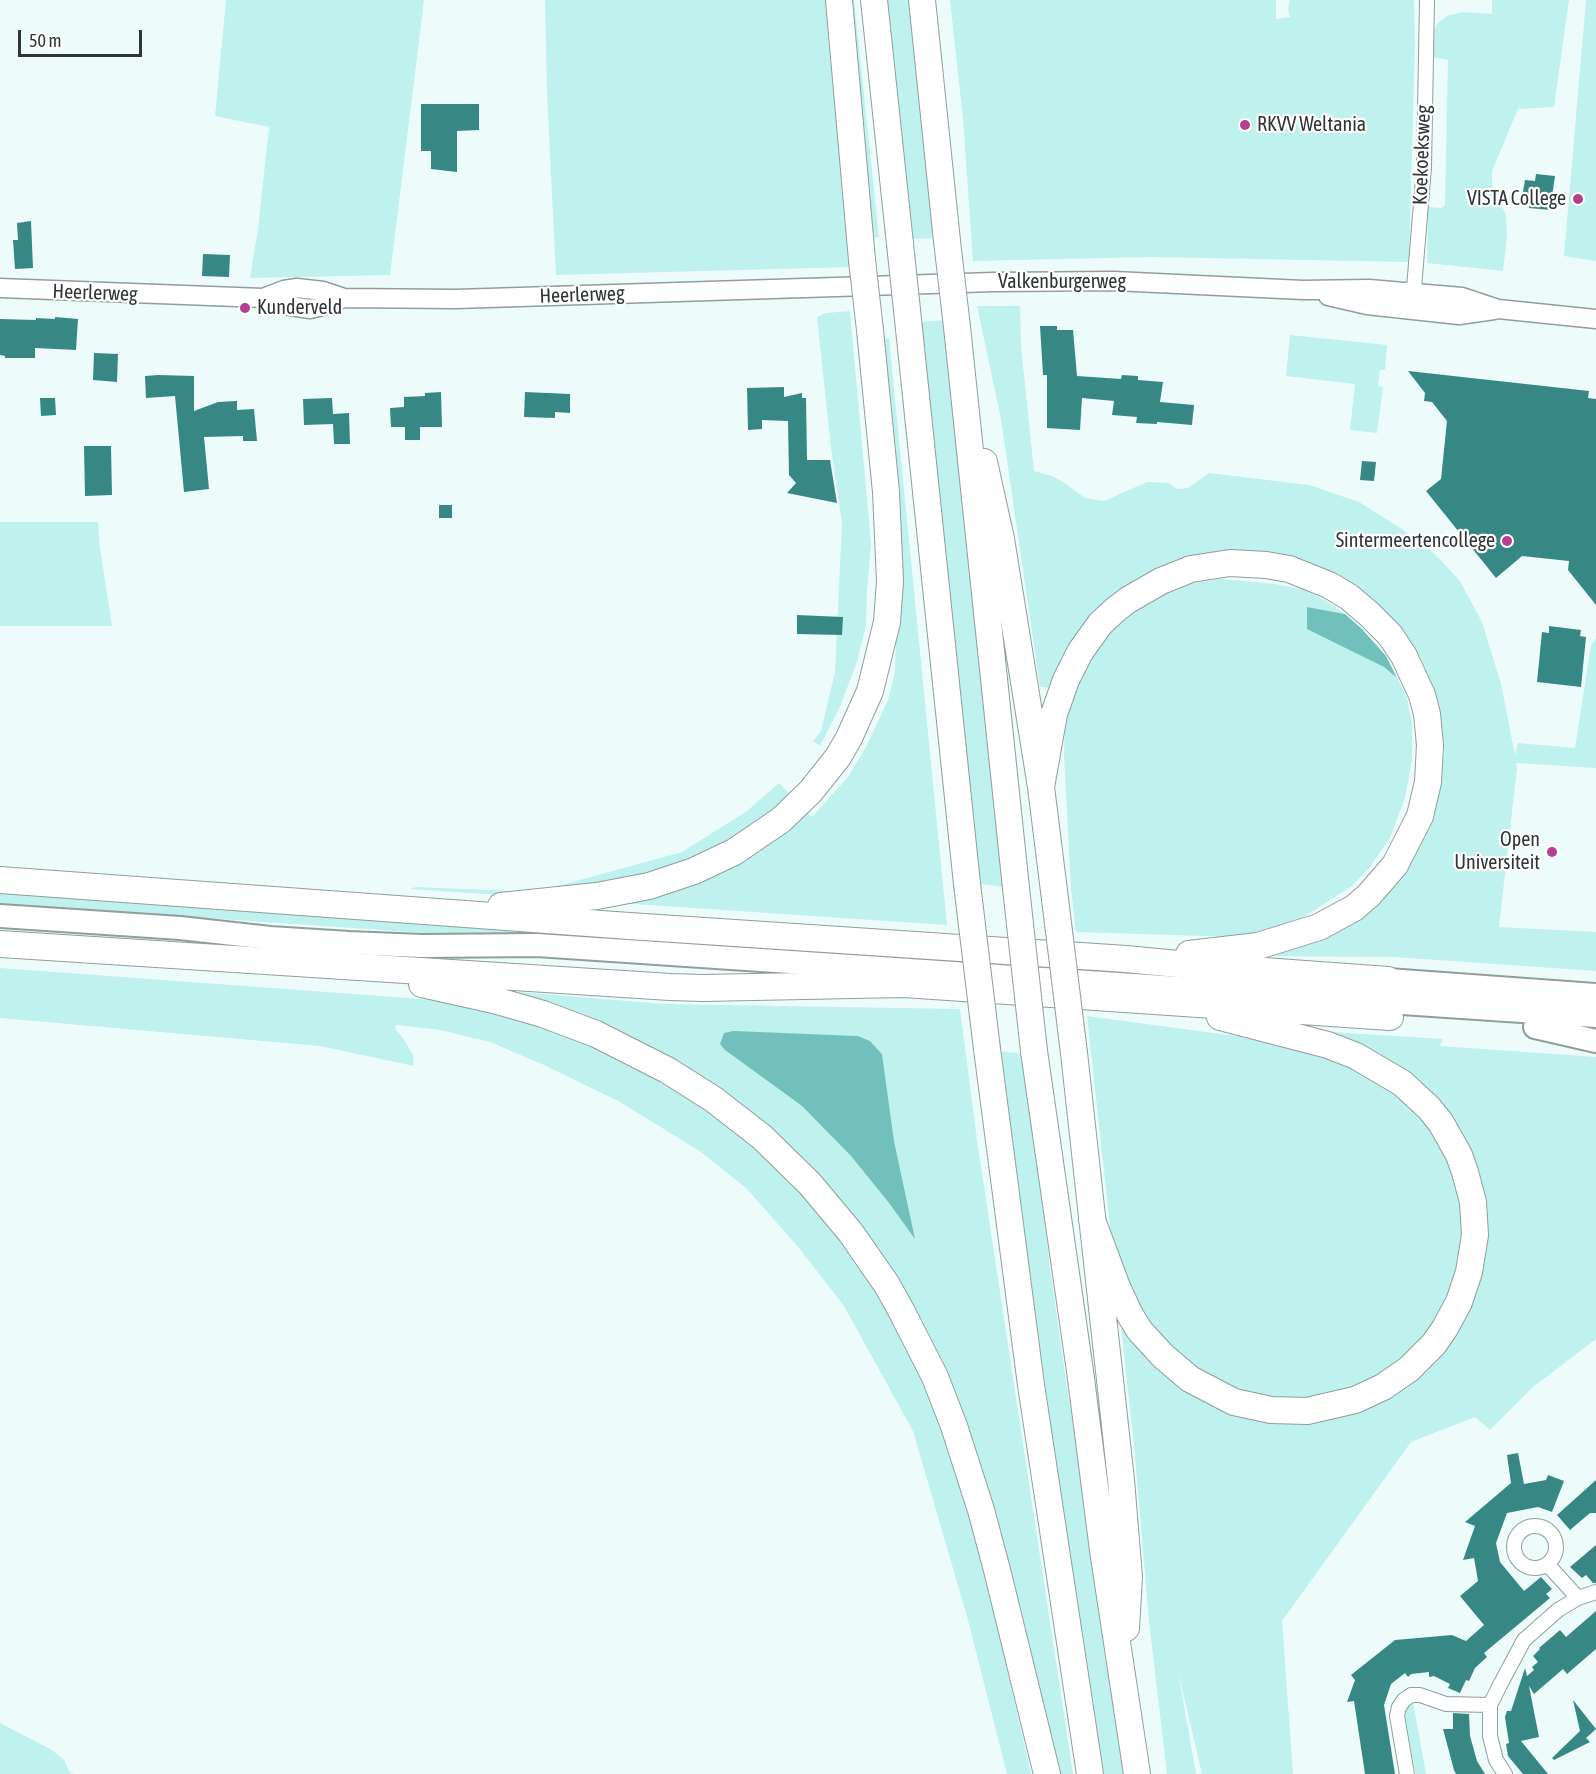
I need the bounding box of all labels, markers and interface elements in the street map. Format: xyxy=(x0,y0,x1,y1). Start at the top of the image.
scale bar xyxy=(21,18,146,56)
text: 50 m xyxy=(29,30,61,51)
street label: Koekoeksweg xyxy=(1408,105,1436,205)
place label: RKVV Weltania xyxy=(1257,113,1366,137)
marker: RKVV Weltania xyxy=(1238,118,1252,132)
place label: VISTA College xyxy=(1467,187,1566,211)
marker: VISTA College xyxy=(1571,192,1585,206)
street label: Valkenburgerweg xyxy=(998,270,1126,294)
street label: Heerlerweg xyxy=(52,280,138,306)
street label: Heerlerweg xyxy=(539,282,625,308)
place label: Kunderveld xyxy=(257,296,342,320)
marker: Kunderveld xyxy=(238,301,252,315)
place label: Sintermeertencollege xyxy=(1336,529,1495,553)
marker: Sintermeertencollege xyxy=(1500,534,1514,548)
place label: Open Universiteit xyxy=(1454,828,1540,875)
marker: Open Universiteit xyxy=(1545,845,1559,859)

